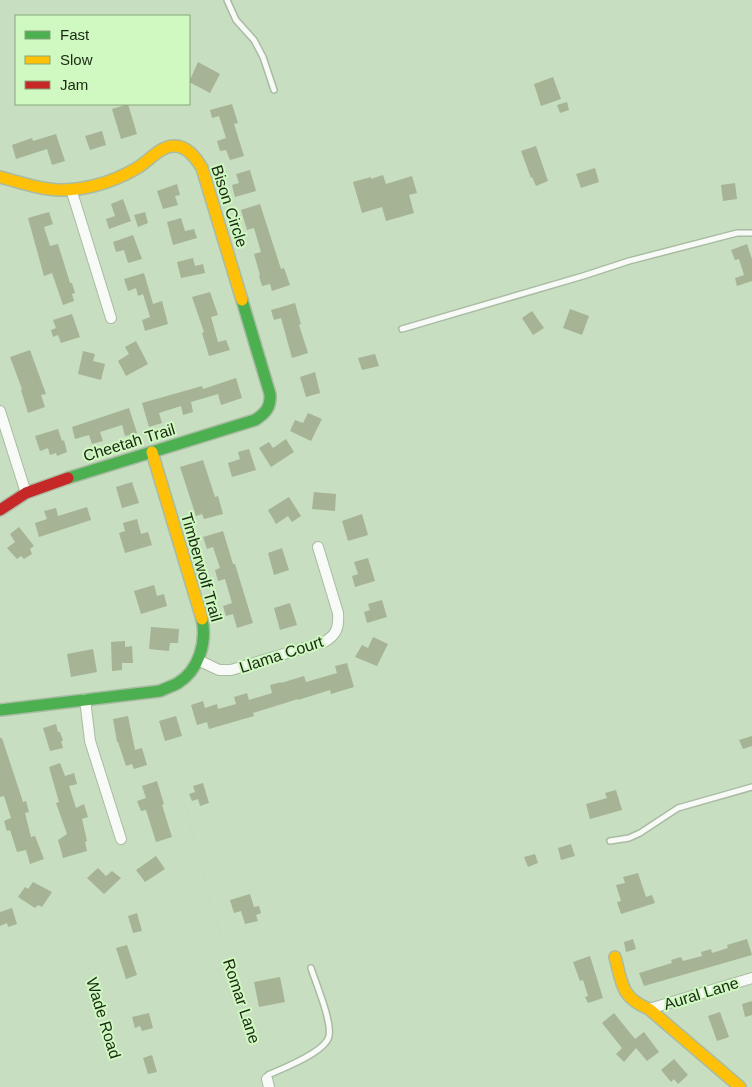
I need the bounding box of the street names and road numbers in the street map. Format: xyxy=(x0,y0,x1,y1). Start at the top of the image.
street label: Bison Circle xyxy=(208,163,251,249)
street label: Cheetah Trail xyxy=(81,420,177,465)
street label: Timberwolf Trail xyxy=(178,511,225,623)
street label: Llama Court xyxy=(237,633,326,676)
street label: Romar Lane xyxy=(220,957,263,1046)
street label: Aural Lane xyxy=(662,974,741,1013)
street label: Wade Road xyxy=(83,976,124,1061)

